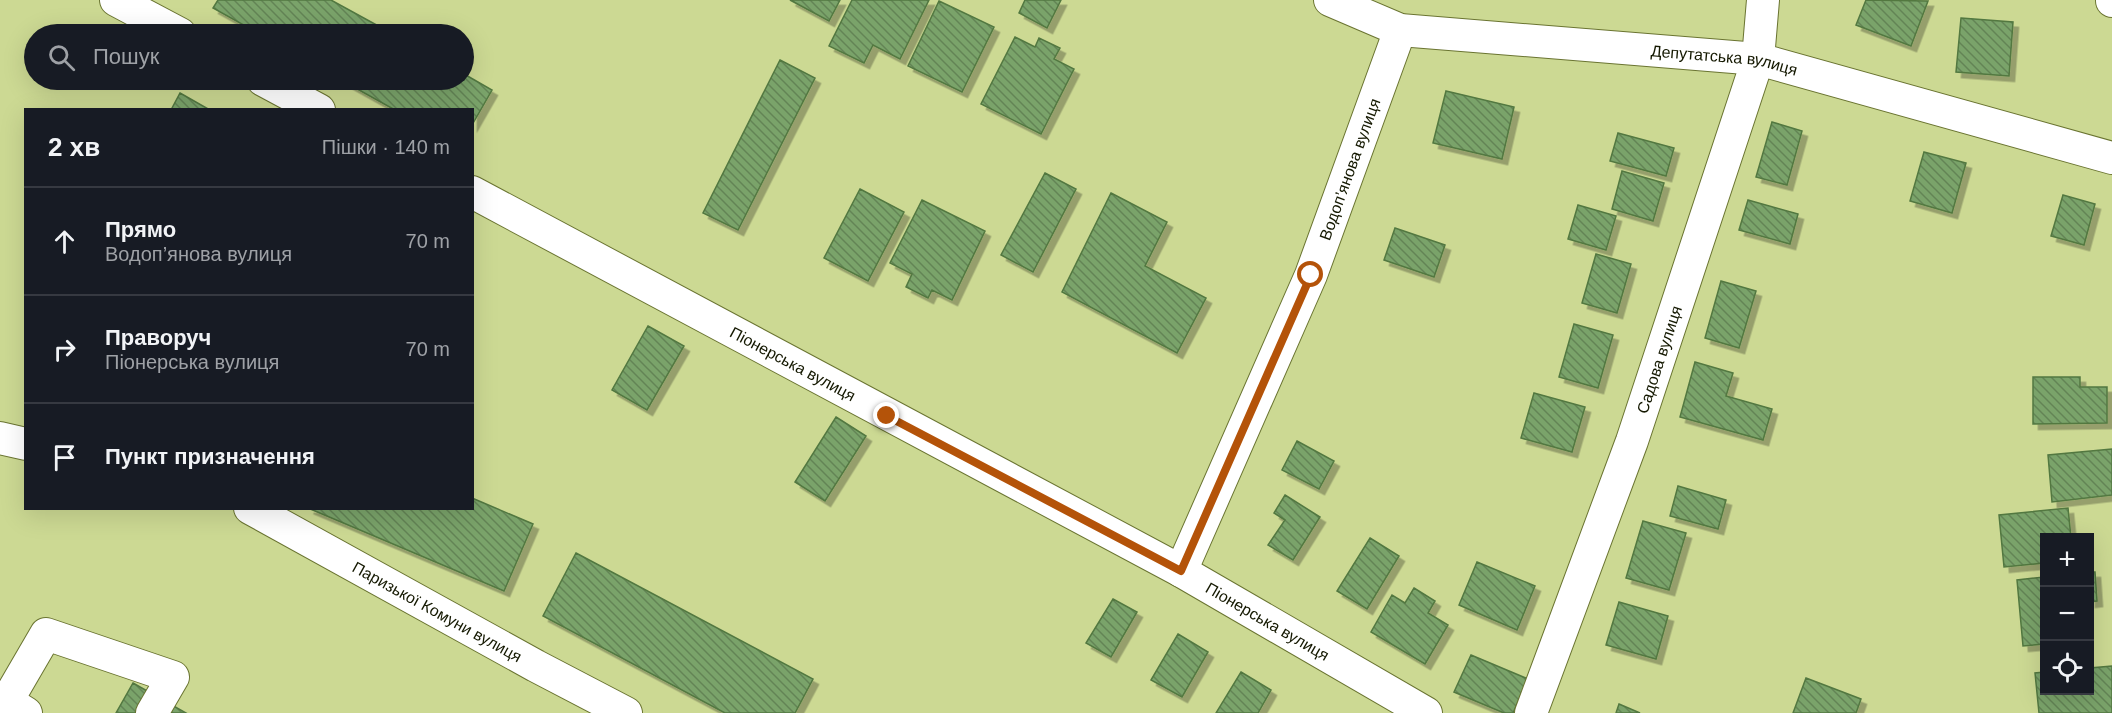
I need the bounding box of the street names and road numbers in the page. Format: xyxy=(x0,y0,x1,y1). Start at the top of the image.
street label: Депутатська вулиця xyxy=(1650,42,1800,78)
street label: Водоп’янова вулиця xyxy=(1316,96,1383,242)
street label: Садова вулиця xyxy=(1633,303,1685,416)
street label: Піонерська вулиця xyxy=(727,323,859,404)
street label: Паризької Комуни вулиця xyxy=(350,558,525,665)
street label: Піонерська вулиця xyxy=(1203,579,1332,664)

